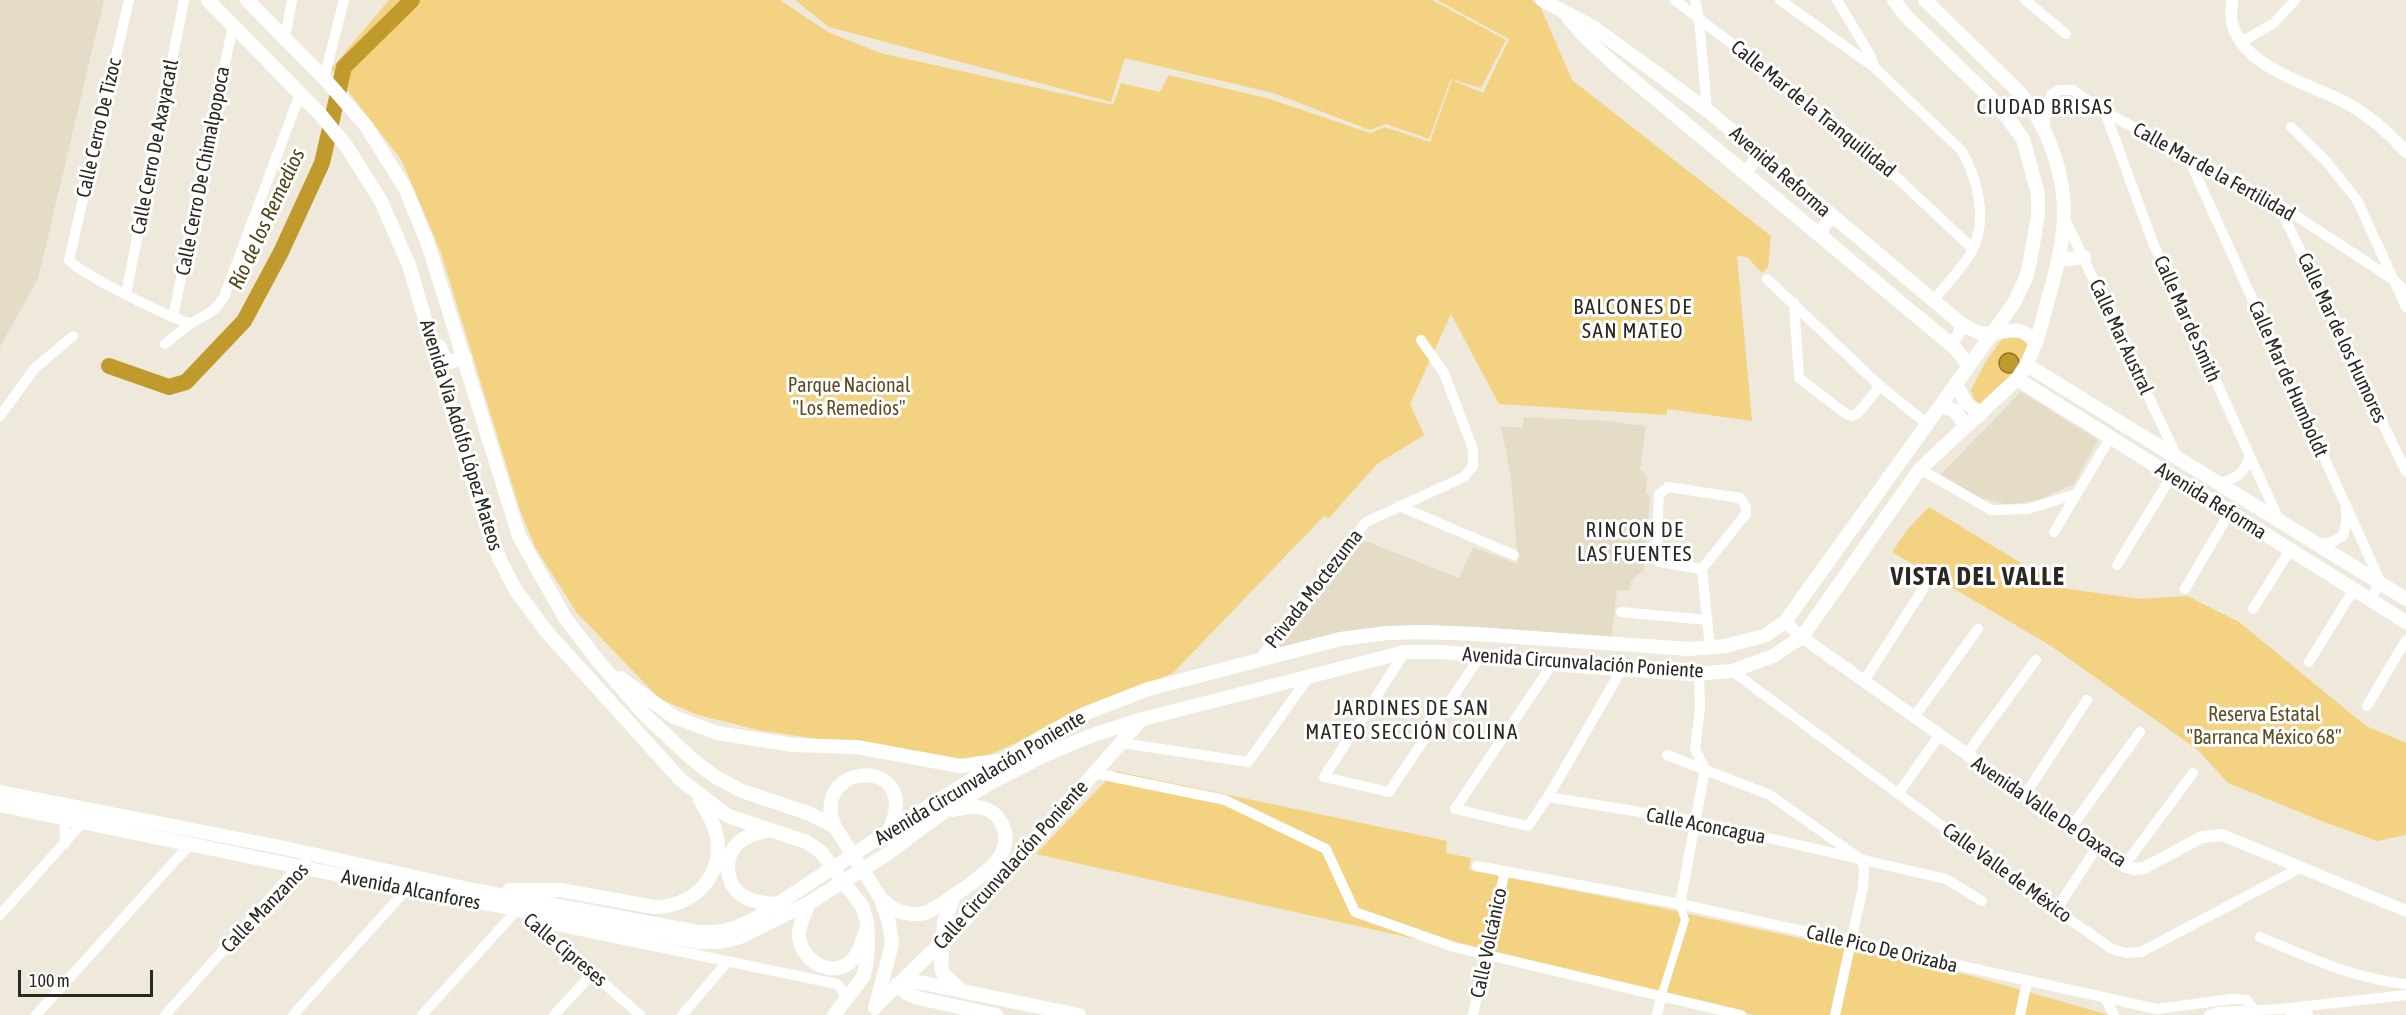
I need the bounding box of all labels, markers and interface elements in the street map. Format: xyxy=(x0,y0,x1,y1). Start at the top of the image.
street label: Calle Mar de la Tranquilidad xyxy=(1726,35,1900,183)
street label: Calle Cerro De Tizoc xyxy=(71,56,127,200)
street label: Calle Cerro De Axayacatl xyxy=(126,57,184,237)
street label: Calle Cerro De Chimalpopoca xyxy=(171,65,235,277)
district label: CIUDAD BRISAS xyxy=(1976,94,2114,120)
street label: Calle Mar de la Fertilidad xyxy=(2129,118,2299,226)
street label: Avenida Reforma xyxy=(1724,122,1836,222)
water label: Río de los Remedios xyxy=(223,145,311,293)
street label: Calle Mar de los Humores xyxy=(2292,249,2392,427)
street label: Calle Mar de Smith xyxy=(2148,252,2226,386)
street label: Calle Mar Austral xyxy=(2084,276,2158,398)
district label: BALCONES DE SAN MATEO xyxy=(1573,294,1693,344)
street label: Calle Mar de Humboldt xyxy=(2243,297,2333,461)
street label: Avenida Via Adolfo López Mateos xyxy=(414,317,508,553)
park label: Parque Nacional "Los Remedios" xyxy=(788,374,910,421)
street label: Avenida Reforma xyxy=(2151,457,2271,545)
district label: RINCON DE LAS FUENTES xyxy=(1577,517,1693,567)
street label: Privada Moctezuma xyxy=(1260,525,1368,653)
district label: VISTA DEL VALLE xyxy=(1891,561,2065,593)
street label: Avenida Circunvalación Poniente xyxy=(1462,643,1704,683)
district label: JARDINES DE SAN MATEO SECCIÓN COLINA xyxy=(1305,695,1519,745)
park label: Reserva Estatal "Barranca México 68" xyxy=(2187,703,2341,750)
street label: Avenida Circunvalación Poniente xyxy=(870,706,1090,850)
street label: Avenida Valle De Oaxaca xyxy=(1967,751,2131,873)
street label: Calle Circunvalación Poniente xyxy=(929,775,1093,955)
street label: Calle Aconcagua xyxy=(1644,803,1768,849)
street label: Calle Valle de México xyxy=(1938,818,2076,928)
street label: Calle Manzanos xyxy=(216,858,314,958)
street label: Avenida Alcanfores xyxy=(340,865,482,915)
street label: Calle Volcánico xyxy=(1466,886,1512,1000)
street label: Calle Cipreses xyxy=(518,908,612,992)
street label: Calle Pico De Orizaba xyxy=(1804,920,1960,978)
scale bar xyxy=(21,958,156,996)
text: 100 m xyxy=(29,970,70,991)

